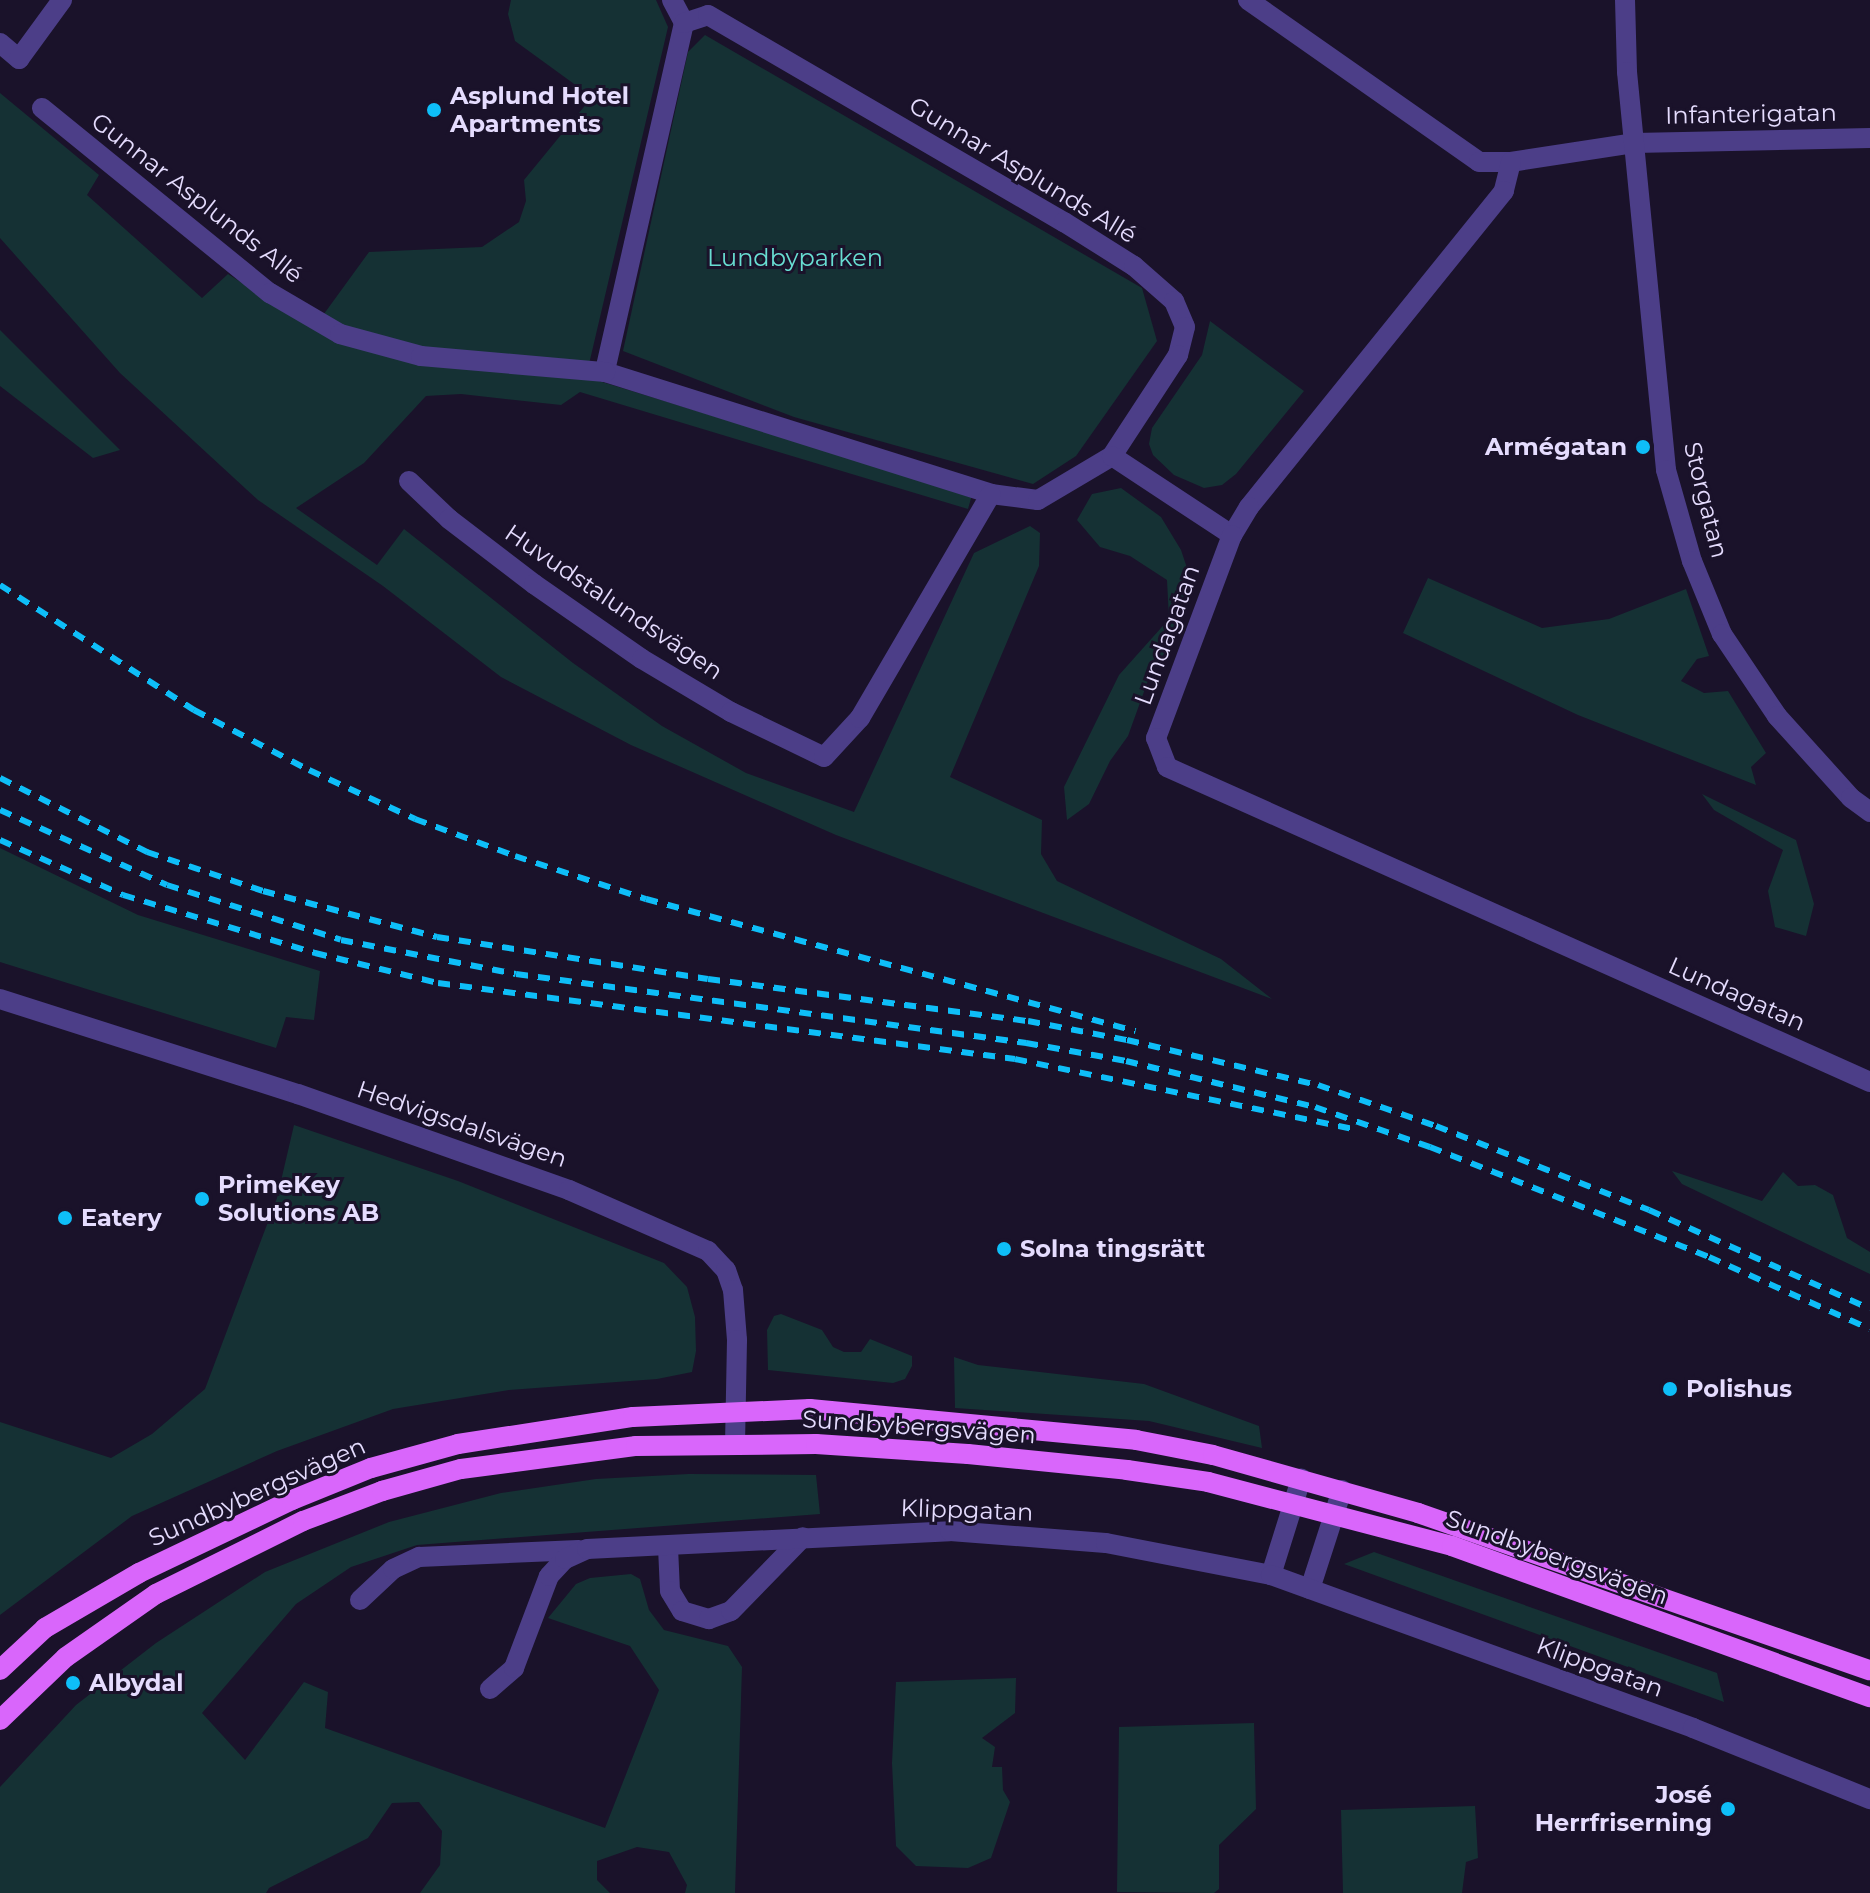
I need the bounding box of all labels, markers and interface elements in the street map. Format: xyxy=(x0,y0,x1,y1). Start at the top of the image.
place label: Asplund Hotel Apartments xyxy=(450,82,629,138)
street label: Gunnar Asplunds Allé xyxy=(904,91,1142,249)
street label: Infanterigatan xyxy=(1665,98,1837,130)
marker: Asplund Hotel Apartments xyxy=(425,101,443,119)
street label: Gunnar Asplunds Allé xyxy=(86,107,308,289)
park label: Lundbyparken xyxy=(707,244,883,272)
place label: Armégatan xyxy=(1485,433,1627,461)
marker: Armégatan xyxy=(1634,438,1652,456)
street label: Storgatan xyxy=(1678,439,1734,561)
street label: Huvudstalundsvägen xyxy=(500,518,728,686)
street label: Lundagatan xyxy=(1128,561,1206,709)
street label: Lundagatan xyxy=(1664,951,1810,1037)
street label: Hedvigsdalsvägen xyxy=(353,1075,571,1173)
place label: PrimeKey Solutions AB xyxy=(218,1171,379,1227)
marker: PrimeKey Solutions AB xyxy=(193,1190,211,1208)
place label: Eatery xyxy=(81,1204,162,1232)
marker: Eatery xyxy=(56,1209,74,1227)
place label: Solna tingsrätt xyxy=(1020,1235,1205,1263)
marker: Solna tingsrätt xyxy=(995,1240,1013,1258)
place label: Polishus xyxy=(1686,1375,1792,1403)
marker: Polishus xyxy=(1661,1380,1679,1398)
street label: Sundbybergsvägen xyxy=(801,1404,1037,1450)
street label: Sundbybergsvägen xyxy=(144,1431,370,1553)
street label: Klippgatan xyxy=(900,1493,1034,1527)
street label: Sundbybergsvägen xyxy=(1442,1503,1672,1611)
street label: Klippgatan xyxy=(1533,1631,1667,1703)
place label: Albydal xyxy=(89,1669,183,1697)
marker: Albydal xyxy=(64,1674,82,1692)
place label: José Herrfriserning xyxy=(1535,1781,1712,1837)
marker: José Herrfriserning xyxy=(1719,1800,1737,1818)

